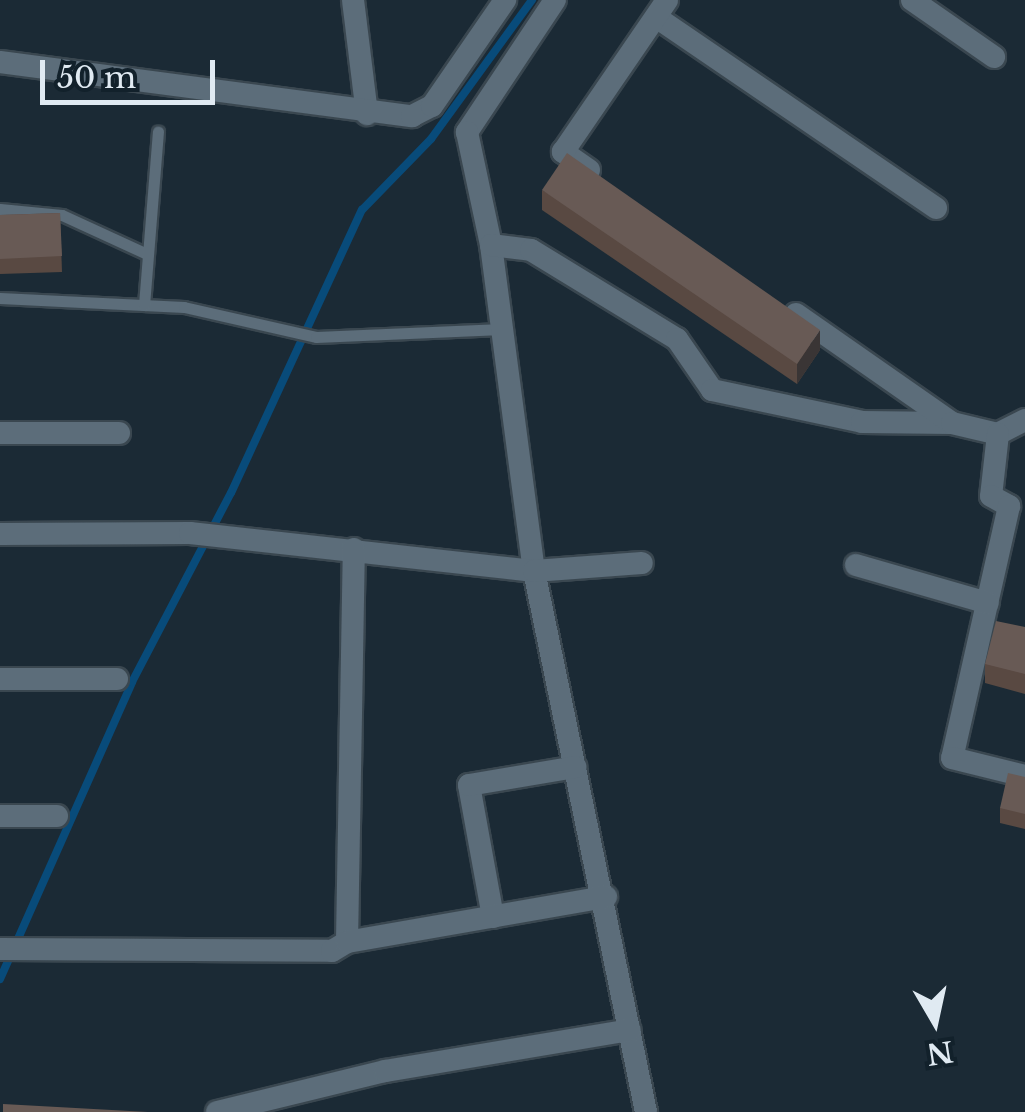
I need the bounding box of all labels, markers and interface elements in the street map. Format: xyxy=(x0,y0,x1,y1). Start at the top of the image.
scale bar xyxy=(45,40,220,102)
text: 50 m xyxy=(57,59,136,96)
north arrow xyxy=(885,972,985,1072)
text: N xyxy=(924,1033,956,1071)

